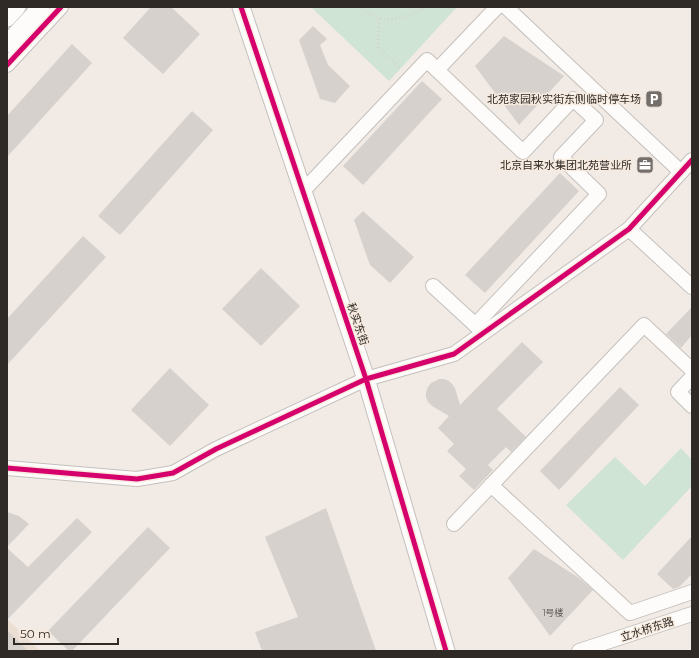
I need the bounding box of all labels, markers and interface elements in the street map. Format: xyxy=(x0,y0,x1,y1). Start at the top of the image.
parking icon: 北苑家园秋实街东侧临时停车场 xyxy=(644,89,664,109)
place label: 北苑家园秋实街东侧临时停车场 xyxy=(487,92,641,106)
office icon: 北京自来水集团北苑营业所 xyxy=(635,155,655,175)
place label: 北京自来水集团北苑营业所 xyxy=(500,158,632,172)
street label: 秋实东街 xyxy=(344,301,372,347)
house number: 1号楼 xyxy=(542,607,564,618)
street label: 立水桥东路 xyxy=(619,614,675,644)
scale bar xyxy=(14,620,118,646)
text: 50 m xyxy=(20,626,51,641)

